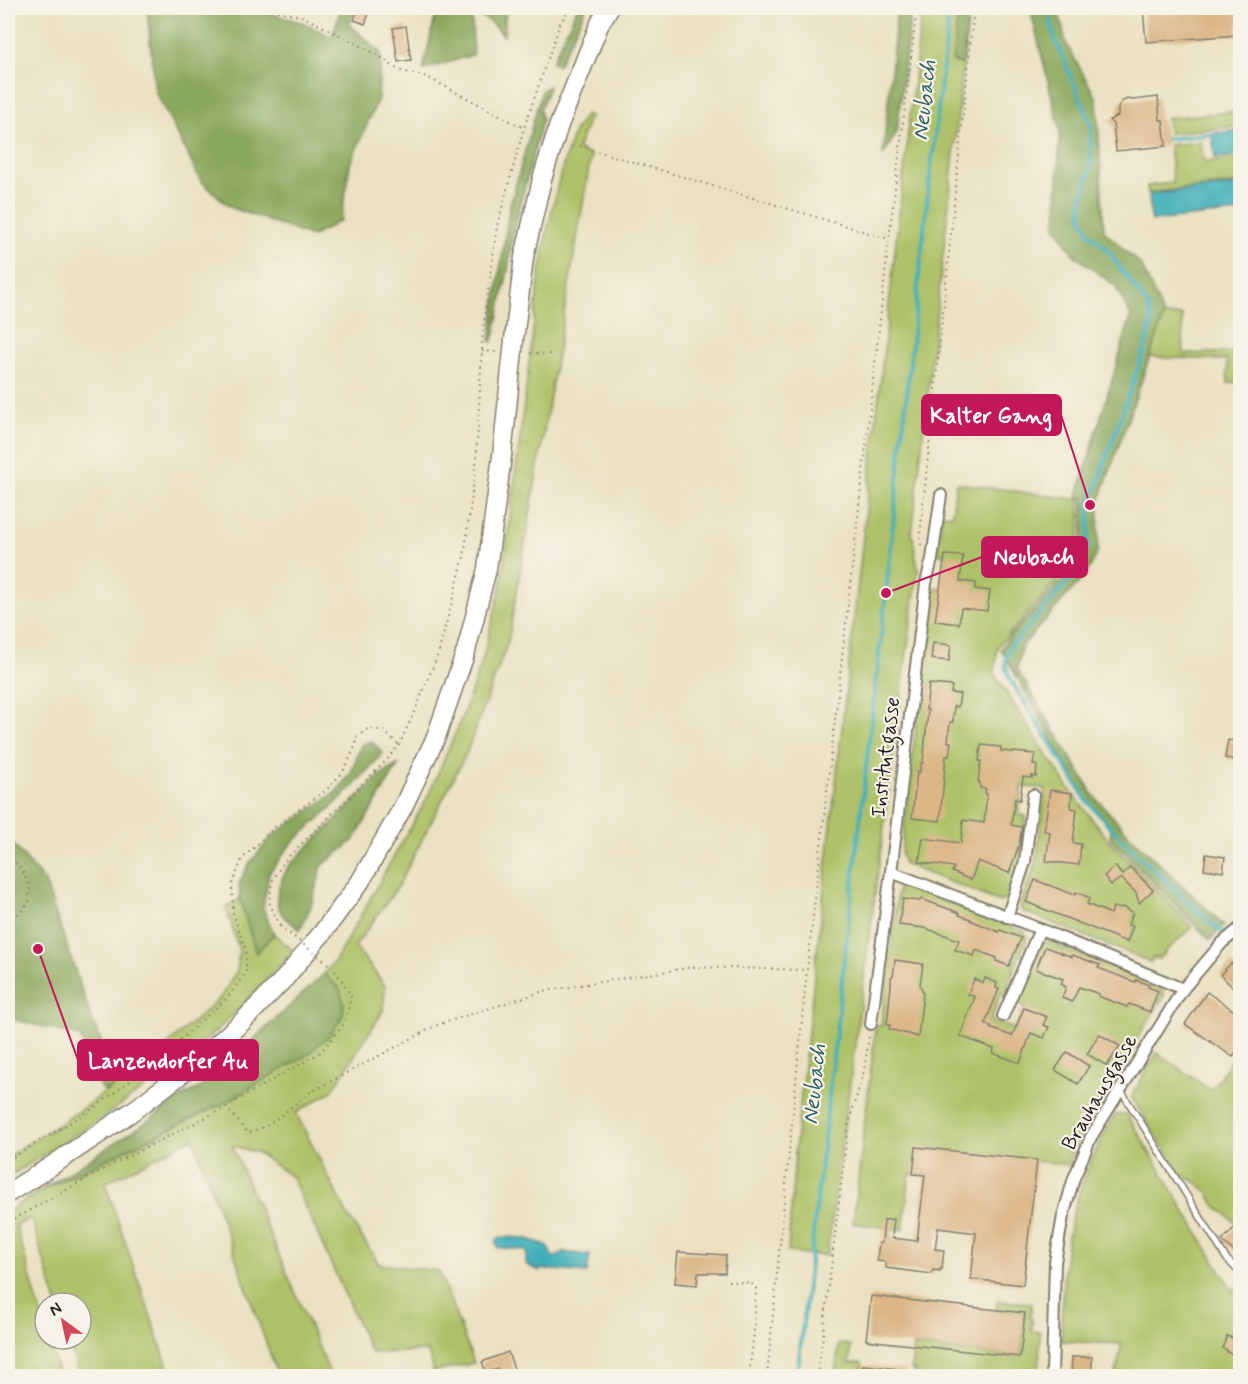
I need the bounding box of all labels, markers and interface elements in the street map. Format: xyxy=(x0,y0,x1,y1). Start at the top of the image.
water label: Neubach xyxy=(907,58,943,142)
callout: Kalter Gang xyxy=(922,395,1061,435)
text: Kalter Gang xyxy=(930,403,1052,432)
callout: Neubach xyxy=(982,537,1087,577)
text: Neubach xyxy=(994,544,1074,572)
street label: Institutgasse xyxy=(865,695,909,819)
street label: Brauhausgasse xyxy=(1055,1029,1146,1156)
callout: Lanzendorfer Au xyxy=(78,1040,258,1080)
water label: Neubach xyxy=(797,1042,833,1126)
text: Lanzendorfer Au xyxy=(88,1048,248,1076)
north arrow xyxy=(33,1291,93,1351)
text: N xyxy=(45,1298,66,1321)

